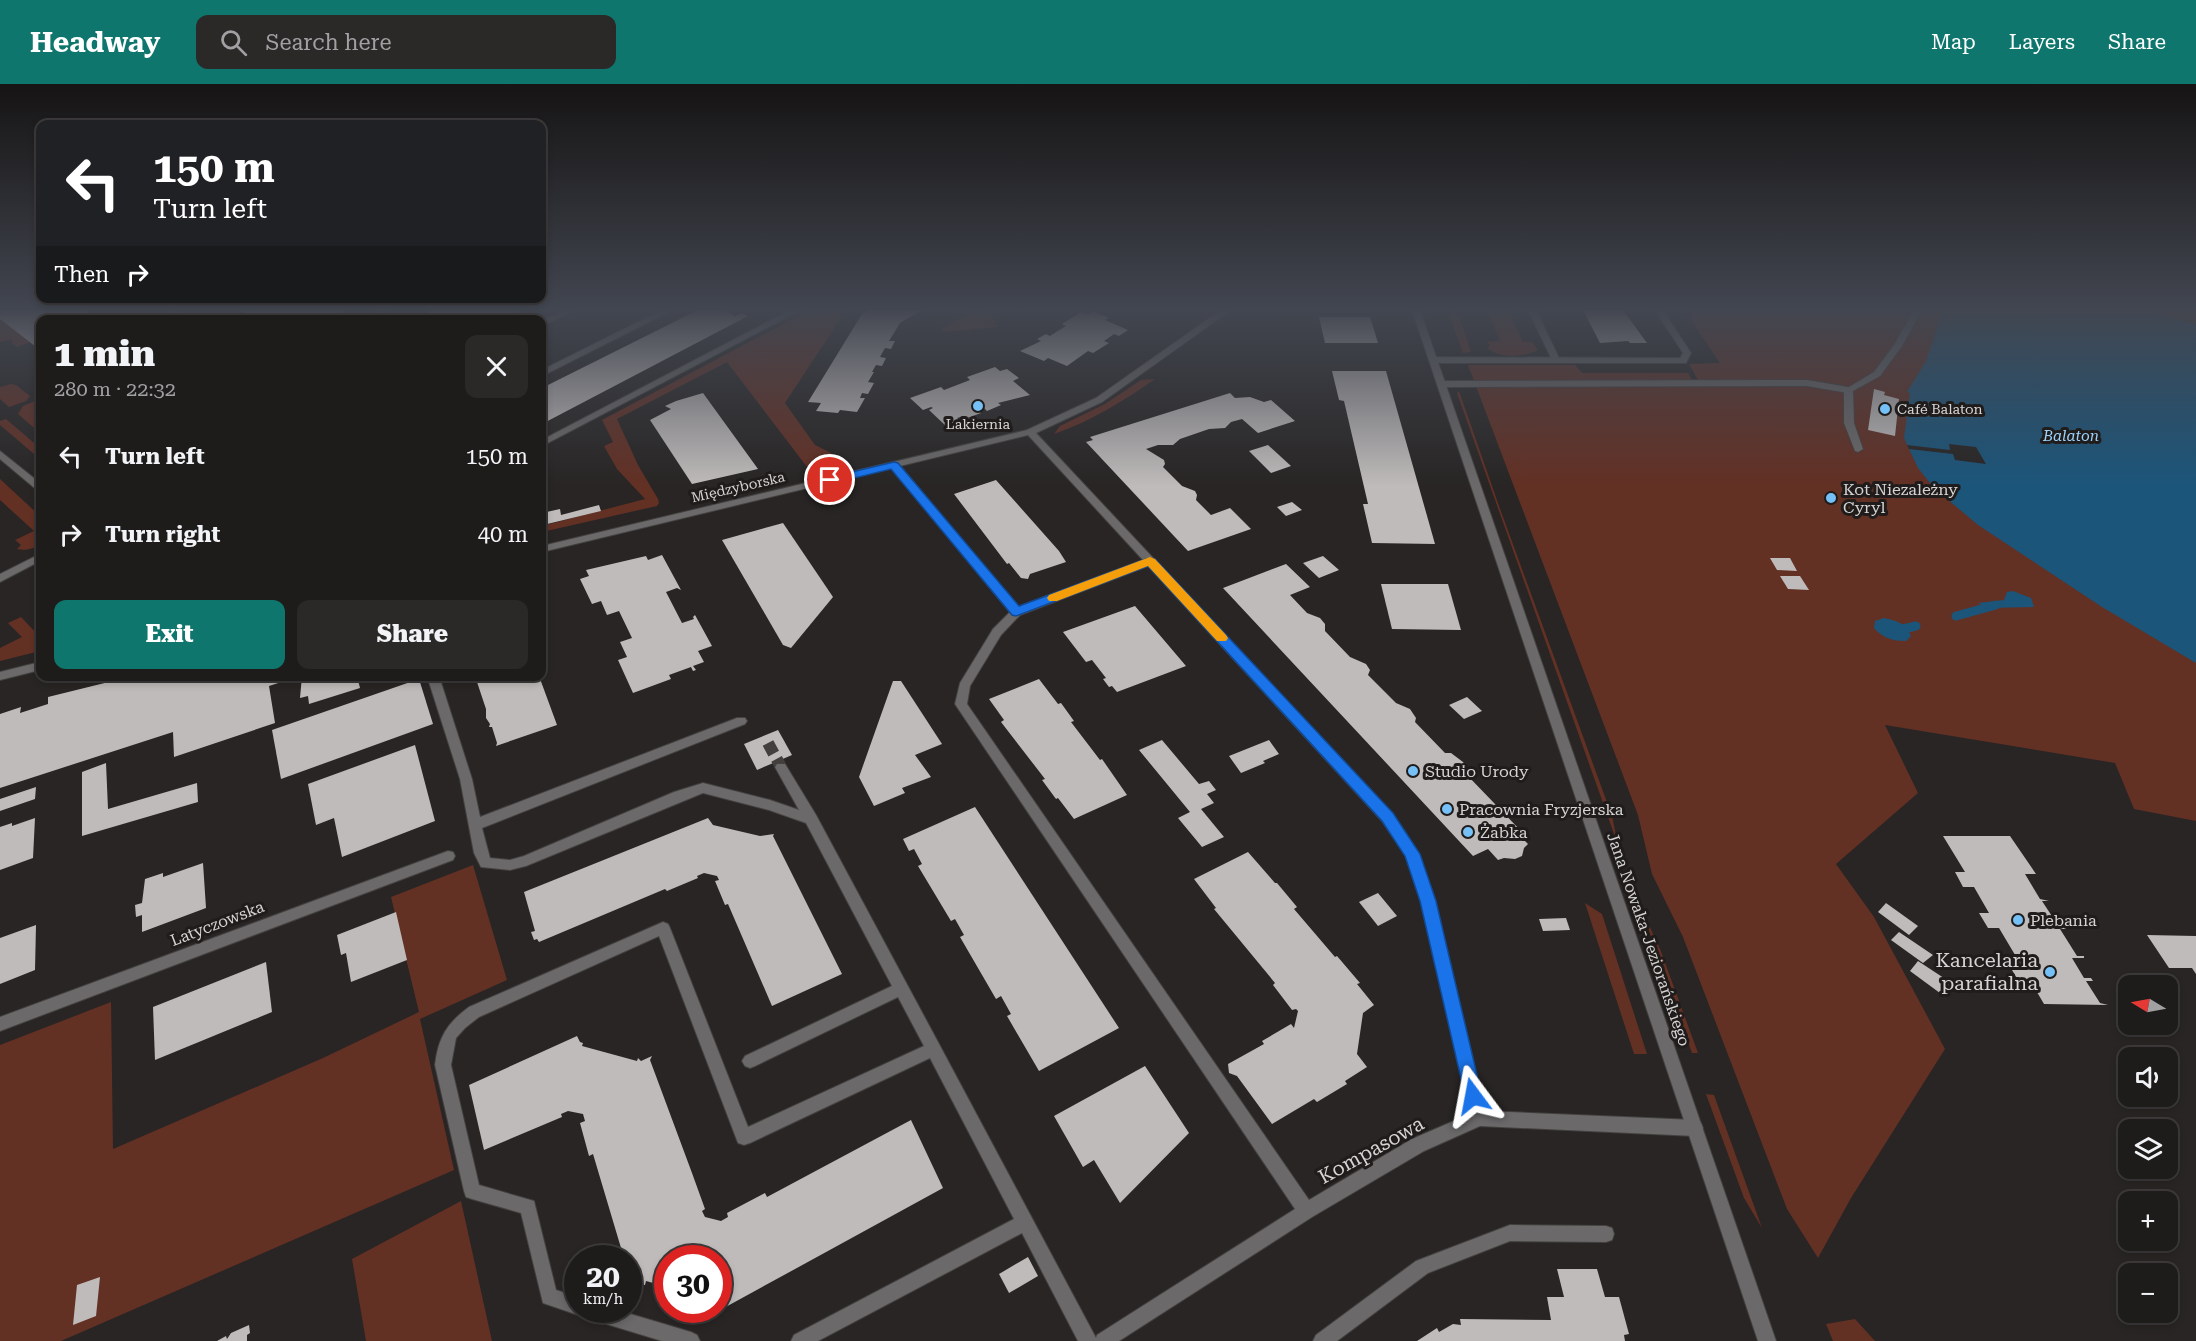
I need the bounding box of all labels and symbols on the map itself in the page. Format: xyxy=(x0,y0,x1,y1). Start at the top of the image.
marker: Lakiernia xyxy=(971,399,985,413)
place label: Café Balaton xyxy=(1897,401,1983,417)
marker: Café Balaton xyxy=(1878,402,1892,416)
place label: Lakiernia xyxy=(946,416,1011,432)
water label: Balaton xyxy=(2042,427,2099,445)
pin xyxy=(804,454,855,505)
street label: Międzyborska xyxy=(690,468,787,506)
place label: Kot Niezależny Cyryl xyxy=(1843,480,1958,517)
marker: Kot Niezależny Cyryl xyxy=(1824,491,1838,505)
place label: Studio Urody xyxy=(1425,762,1529,781)
marker: Studio Urody xyxy=(1406,764,1420,778)
place label: Pracownia Fryzjerska xyxy=(1459,800,1624,819)
marker: Pracownia Fryzjerska xyxy=(1440,802,1454,816)
place label: Żabka xyxy=(1480,823,1528,842)
marker: Żabka xyxy=(1461,825,1475,839)
street label: Jana Nowaka-Jeziorańskiego xyxy=(1603,830,1694,1049)
street label: Latyczowska xyxy=(168,897,267,950)
place label: Plebania xyxy=(2030,911,2097,930)
marker: Plebania xyxy=(2011,913,2025,927)
place label: Kancelaria parafialna xyxy=(1936,948,2038,995)
marker: Kancelaria parafialna xyxy=(2043,965,2057,979)
north arrow xyxy=(2118,975,2178,1035)
position arrow xyxy=(1441,1064,1505,1128)
street label: Kompasowa xyxy=(1314,1111,1428,1189)
speed limit sign: 30 xyxy=(654,1245,732,1323)

